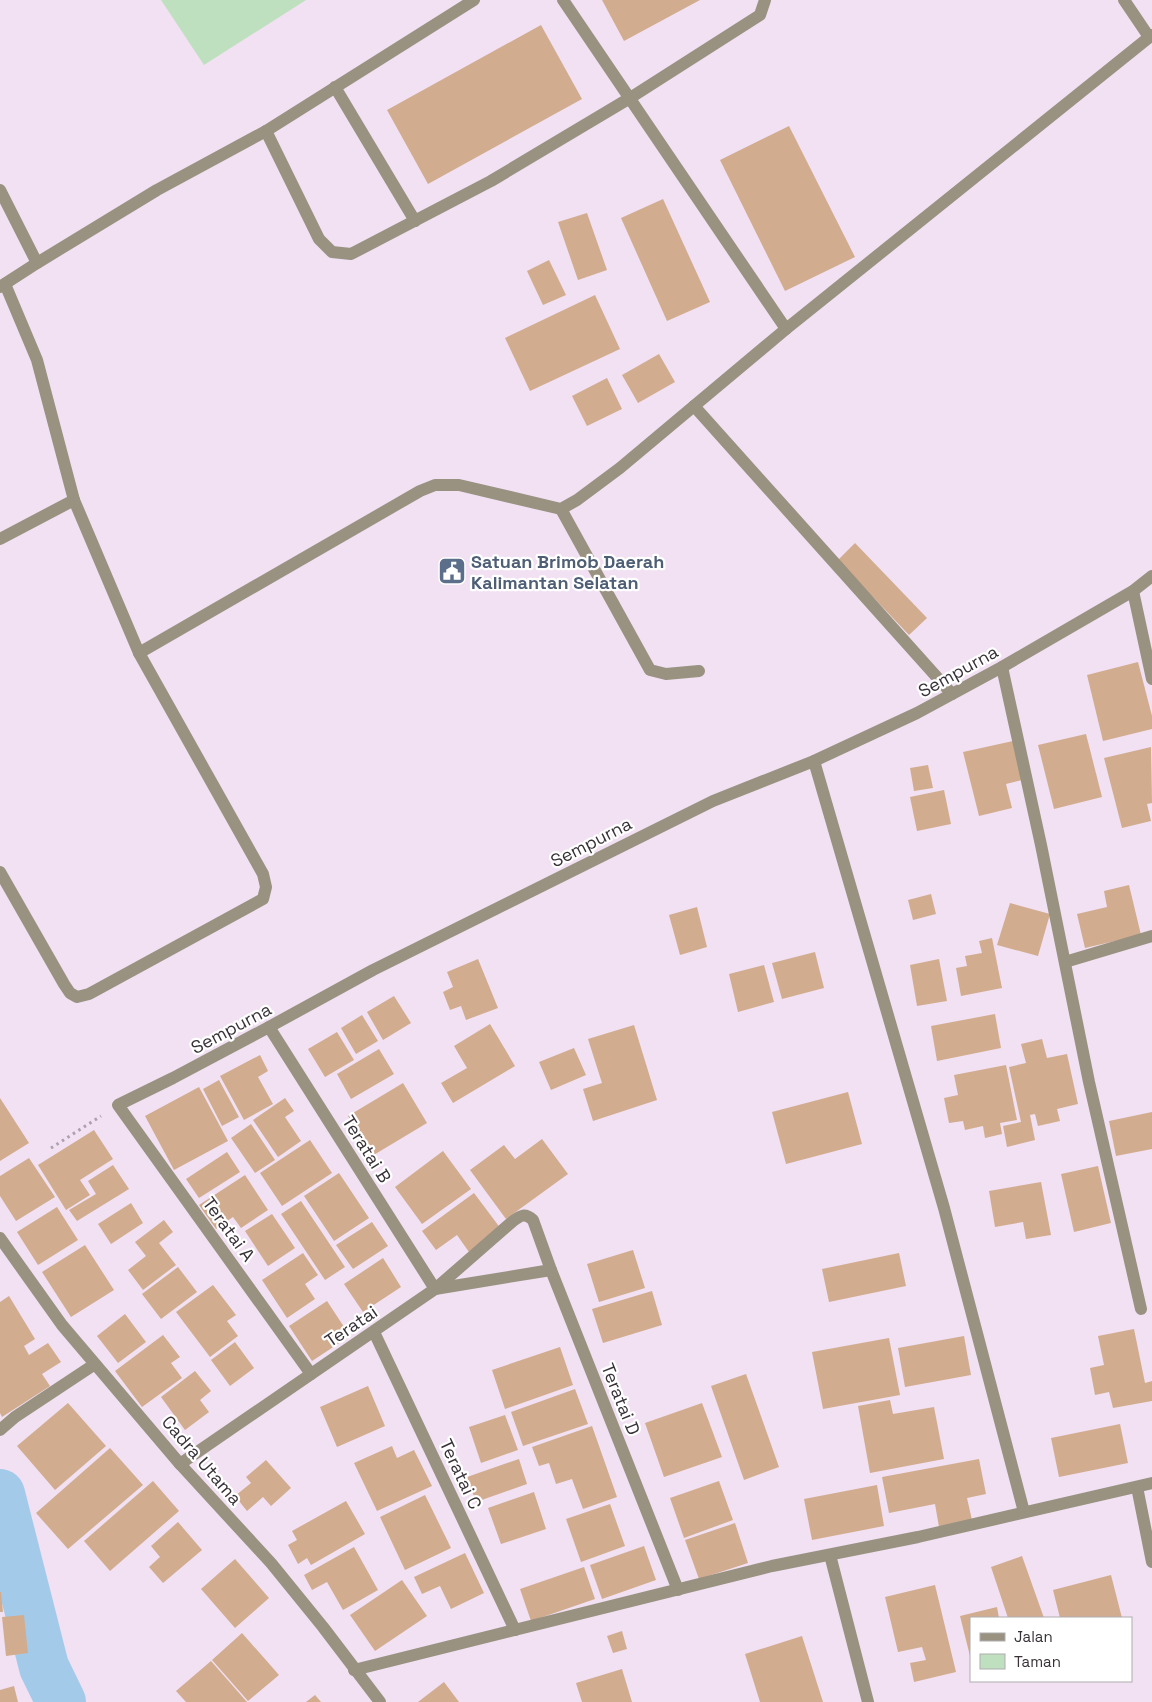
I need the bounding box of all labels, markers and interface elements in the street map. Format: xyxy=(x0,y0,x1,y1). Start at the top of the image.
place label: Satuan Brimob Daerah Kalimantan Selatan xyxy=(471,550,664,594)
public building icon: Satuan Brimob Daerah Kalimantan Selatan xyxy=(437,556,467,586)
street label: Sempurna xyxy=(914,640,1002,702)
street label: Sempurna xyxy=(547,812,635,872)
street label: Sempurna xyxy=(187,997,275,1059)
street label: Teratai B xyxy=(337,1111,397,1187)
street label: Teratai A xyxy=(198,1192,260,1266)
street label: Teratai xyxy=(320,1300,382,1352)
street label: Teratai D xyxy=(596,1360,646,1438)
street label: Cadra Utama xyxy=(157,1411,247,1509)
street label: Teratai C xyxy=(435,1435,487,1513)
legend xyxy=(970,1617,1132,1682)
text: Jalan xyxy=(1014,1627,1053,1646)
text: Taman xyxy=(1014,1652,1061,1671)

